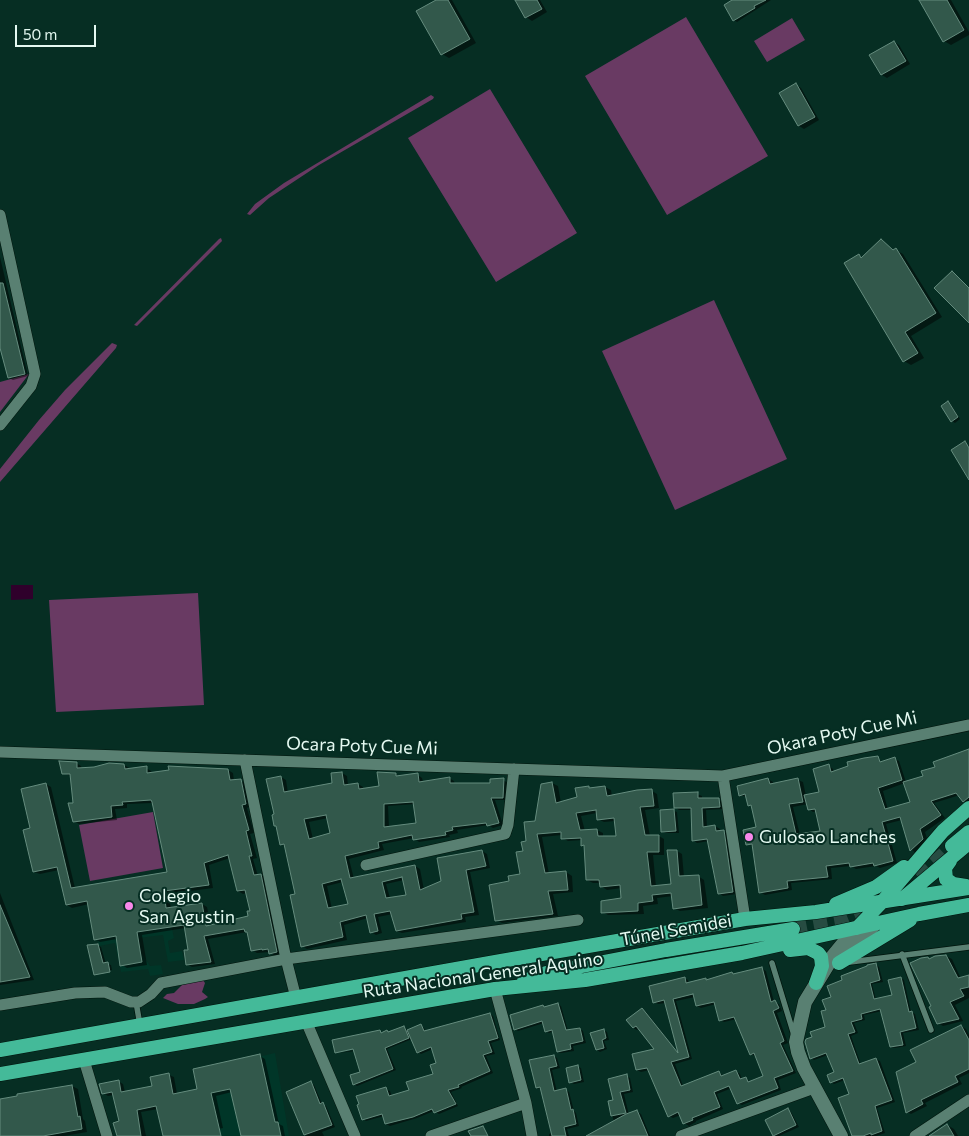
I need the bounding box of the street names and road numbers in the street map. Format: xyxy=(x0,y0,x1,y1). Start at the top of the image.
street label: Okara Poty Cue Mi xyxy=(765,707,919,759)
street label: Ocara Poty Cue Mi xyxy=(286,733,438,759)
street label: Túnel Semidei xyxy=(619,910,733,950)
street label: Ruta Nacional General Aquino xyxy=(361,947,605,1003)

